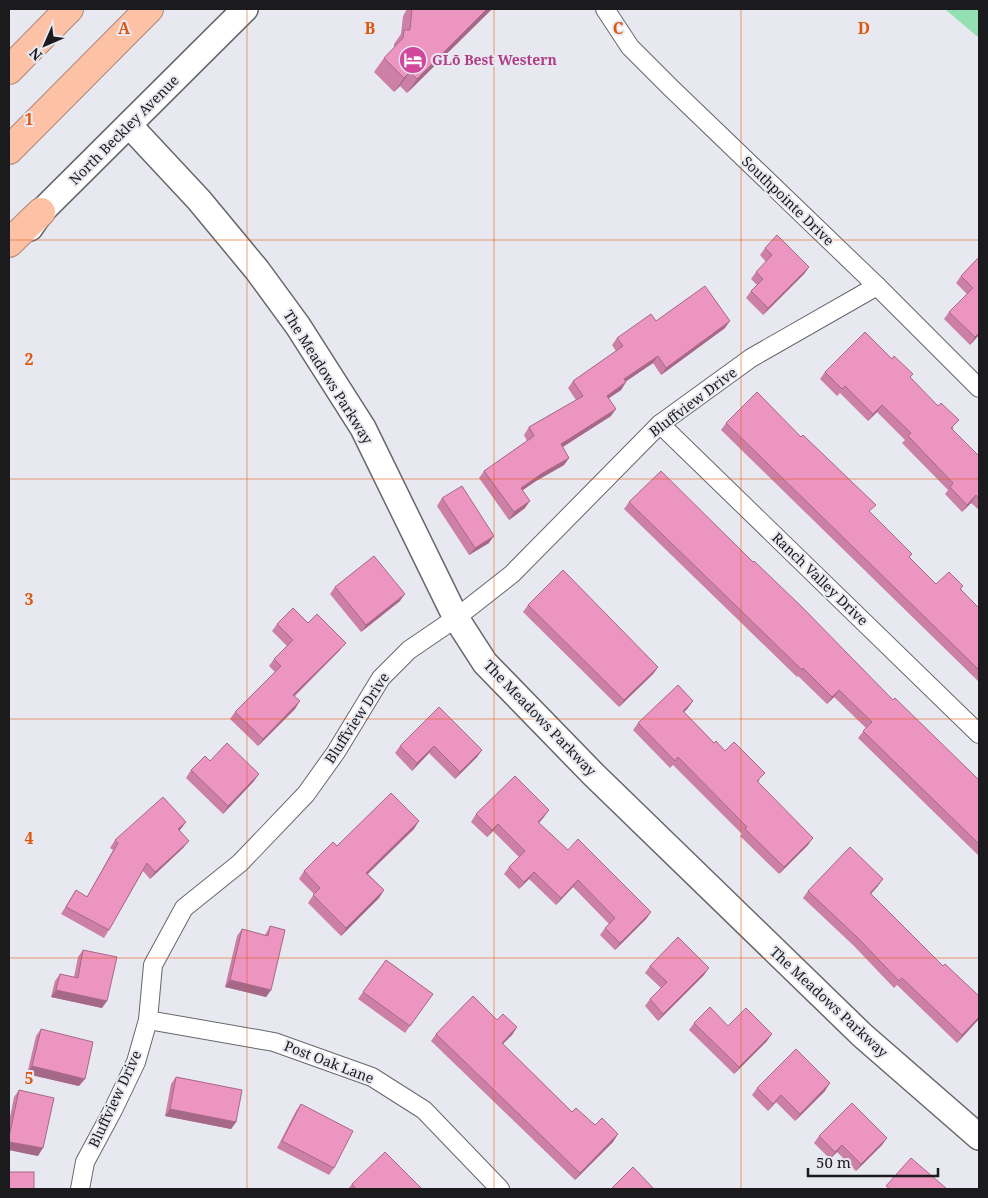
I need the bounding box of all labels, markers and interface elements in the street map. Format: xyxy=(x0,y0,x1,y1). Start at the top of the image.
text: A xyxy=(118,17,131,39)
text: B xyxy=(365,17,376,39)
text: C xyxy=(613,17,624,39)
text: D xyxy=(858,17,870,39)
north arrow xyxy=(20,20,70,70)
text: N xyxy=(25,44,46,65)
hotel icon: GLō Best Western xyxy=(398,45,428,75)
place label: GLō Best Western xyxy=(432,50,557,69)
street label: North Beckley Avenue xyxy=(65,71,183,189)
text: 1 xyxy=(24,108,34,130)
street label: Southpointe Drive xyxy=(738,152,839,250)
street label: The Meadows Parkway xyxy=(279,306,377,447)
text: 2 xyxy=(24,348,34,370)
street label: Bluffview Drive xyxy=(645,362,740,441)
street label: Ranch Valley Drive xyxy=(768,528,872,629)
text: 3 xyxy=(24,588,34,610)
street label: The Meadows Parkway xyxy=(480,655,601,780)
street label: Bluffview Drive xyxy=(320,669,393,767)
text: 4 xyxy=(24,827,34,849)
street label: The Meadows Parkway xyxy=(766,942,892,1061)
street label: Post Oak Lane xyxy=(282,1036,377,1087)
street label: Bluffview Drive xyxy=(84,1047,145,1150)
text: 5 xyxy=(24,1067,34,1089)
scale bar xyxy=(808,1146,938,1178)
text: 50 m xyxy=(816,1152,851,1172)

